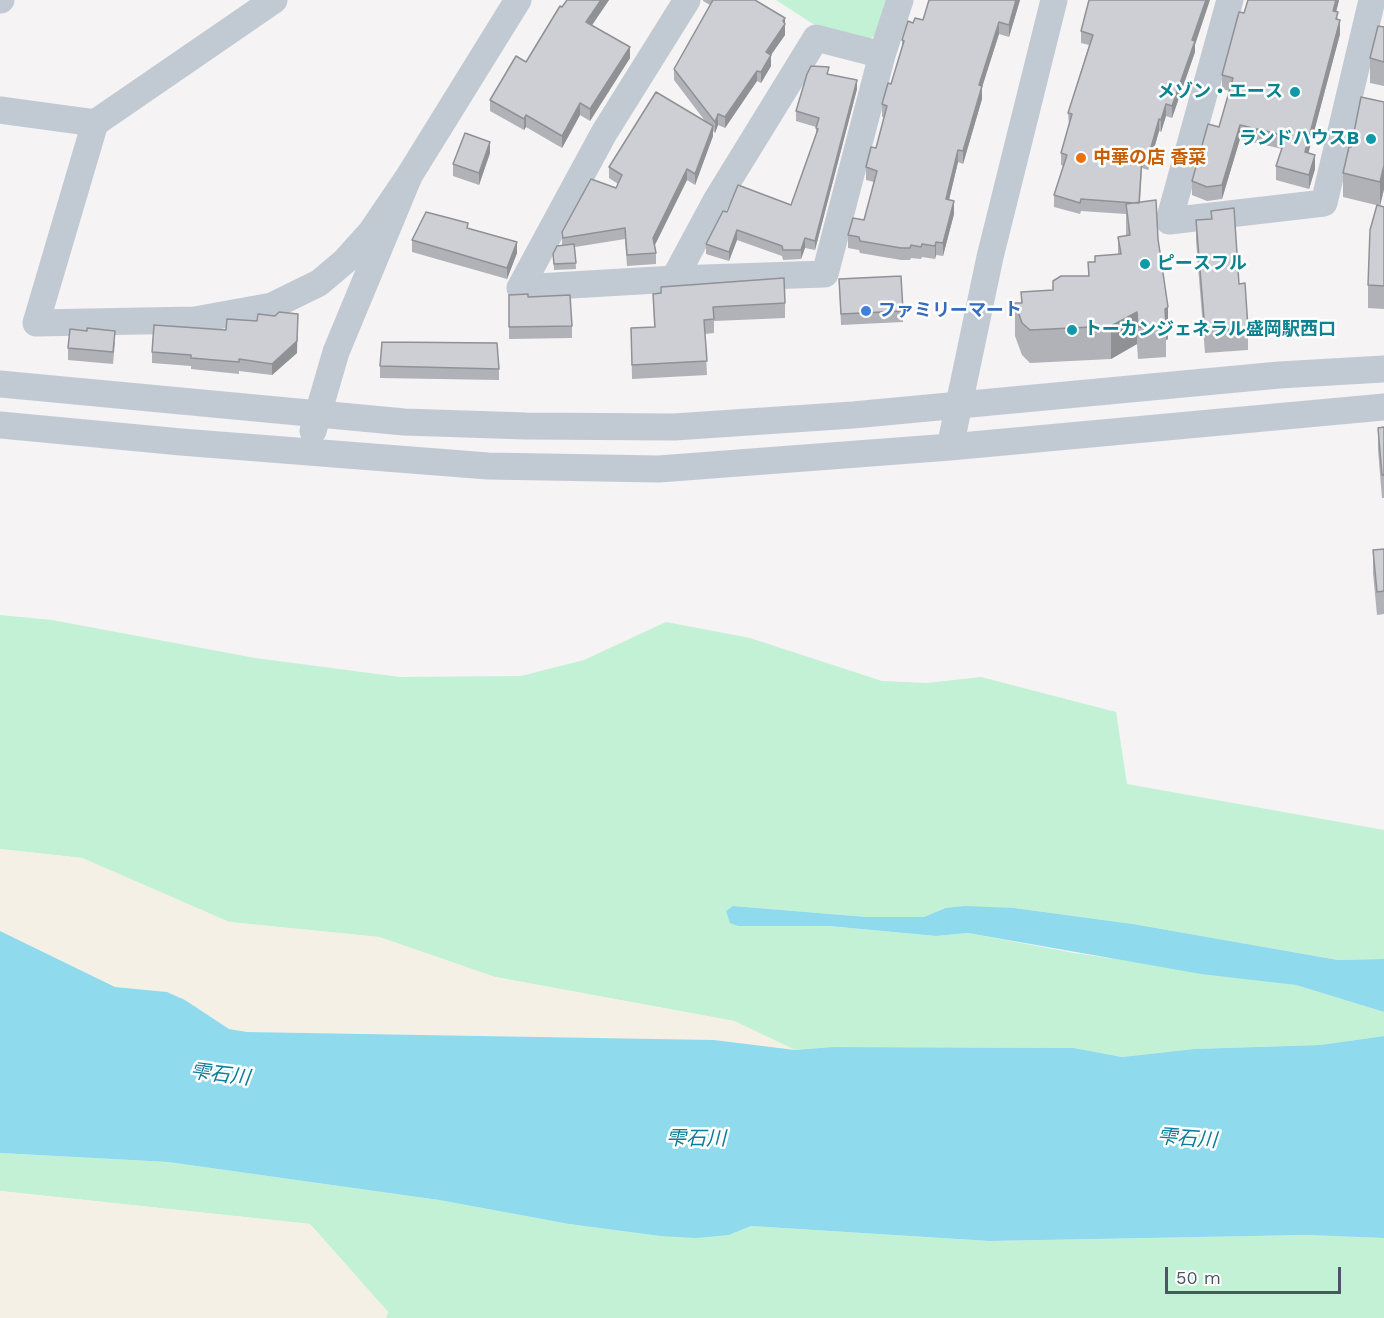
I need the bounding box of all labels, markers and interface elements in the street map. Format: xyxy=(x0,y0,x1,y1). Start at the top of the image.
place label: メゾン・エース xyxy=(1157,81,1283,103)
marker: メゾン・エース xyxy=(1288,85,1302,99)
place label: ランドハウスB xyxy=(1239,128,1359,150)
marker: ランドハウスB xyxy=(1364,132,1378,146)
place label: 中華の店 香菜 xyxy=(1093,147,1206,169)
marker: 中華の店 香菜 xyxy=(1074,151,1088,165)
place label: ピースフル xyxy=(1157,253,1247,275)
marker: ピースフル xyxy=(1138,257,1152,271)
place label: ファミリーマート xyxy=(878,300,1022,322)
marker: ファミリーマート xyxy=(859,304,873,318)
place label: トーカンジェネラル盛岡駅西口 xyxy=(1084,319,1336,341)
marker: トーカンジェネラル盛岡駅西口 xyxy=(1065,323,1079,337)
water label: 雫石川 xyxy=(189,1059,251,1091)
water label: 雫石川 xyxy=(1156,1125,1218,1153)
water label: 雫石川 xyxy=(666,1127,726,1151)
scale bar xyxy=(1168,1255,1344,1293)
text: 50 m xyxy=(1176,1267,1221,1288)

